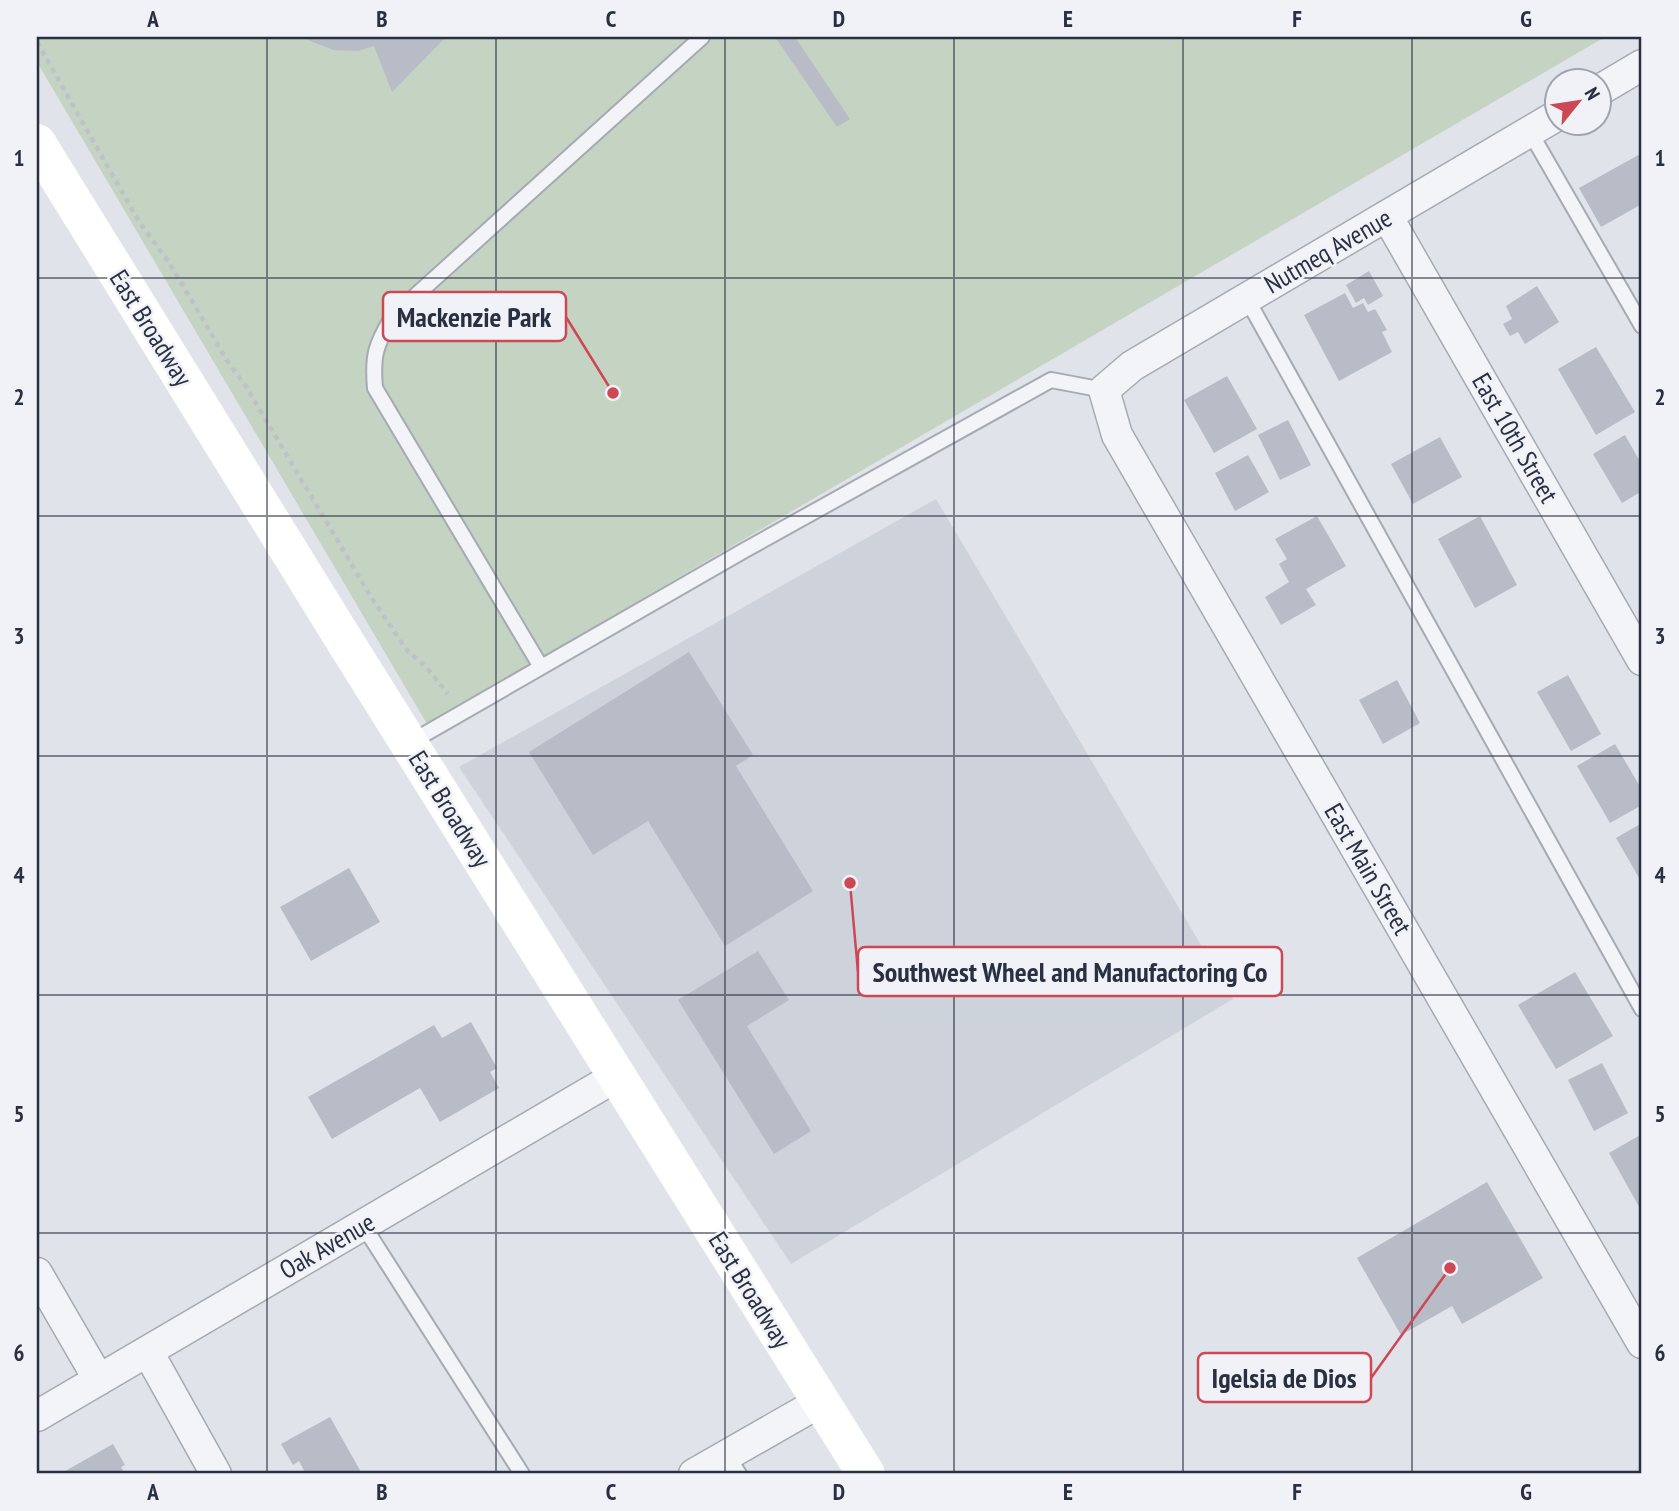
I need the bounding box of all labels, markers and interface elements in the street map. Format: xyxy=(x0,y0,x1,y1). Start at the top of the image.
text: A xyxy=(146,4,159,33)
text: B xyxy=(376,4,388,33)
text: C xyxy=(606,4,617,33)
text: D xyxy=(833,4,845,33)
text: E xyxy=(1063,4,1073,33)
text: F xyxy=(1292,4,1302,33)
text: G xyxy=(1520,4,1532,33)
north arrow xyxy=(1542,66,1612,136)
text: N xyxy=(1580,83,1606,104)
text: 1 xyxy=(14,143,25,172)
text: 1 xyxy=(1655,143,1666,172)
street label: Nutmeq Avenue xyxy=(1258,201,1397,300)
street label: East Broadway xyxy=(103,264,200,392)
callout: Mackenzie Park xyxy=(383,292,566,341)
text: Mackenzie Park xyxy=(397,298,552,335)
street label: East 10th Street xyxy=(1465,367,1566,508)
text: 2 xyxy=(14,382,25,411)
text: 2 xyxy=(1655,382,1666,411)
text: 3 xyxy=(14,621,25,650)
text: 3 xyxy=(1655,621,1666,650)
street label: East Broadway xyxy=(402,745,499,873)
street label: East Main Street xyxy=(1318,797,1419,940)
text: 4 xyxy=(14,860,25,889)
text: 4 xyxy=(1655,860,1666,889)
callout: Southwest Wheel and Manufactoring Co xyxy=(858,947,1282,996)
text: Southwest Wheel and Manufactoring Co xyxy=(872,953,1268,990)
text: 5 xyxy=(14,1099,25,1128)
text: 5 xyxy=(1655,1099,1666,1128)
street label: Oak Avenue xyxy=(273,1205,380,1286)
street label: East Broadway xyxy=(702,1226,799,1354)
text: 6 xyxy=(14,1338,25,1367)
text: 6 xyxy=(1655,1338,1666,1367)
callout: Igelsia de Dios xyxy=(1198,1353,1371,1402)
text: Igelsia de Dios xyxy=(1212,1359,1357,1396)
text: A xyxy=(146,1477,159,1506)
text: B xyxy=(376,1477,388,1506)
text: C xyxy=(606,1477,617,1506)
text: D xyxy=(833,1477,845,1506)
text: E xyxy=(1063,1477,1073,1506)
text: F xyxy=(1292,1477,1302,1506)
text: G xyxy=(1520,1477,1532,1506)

